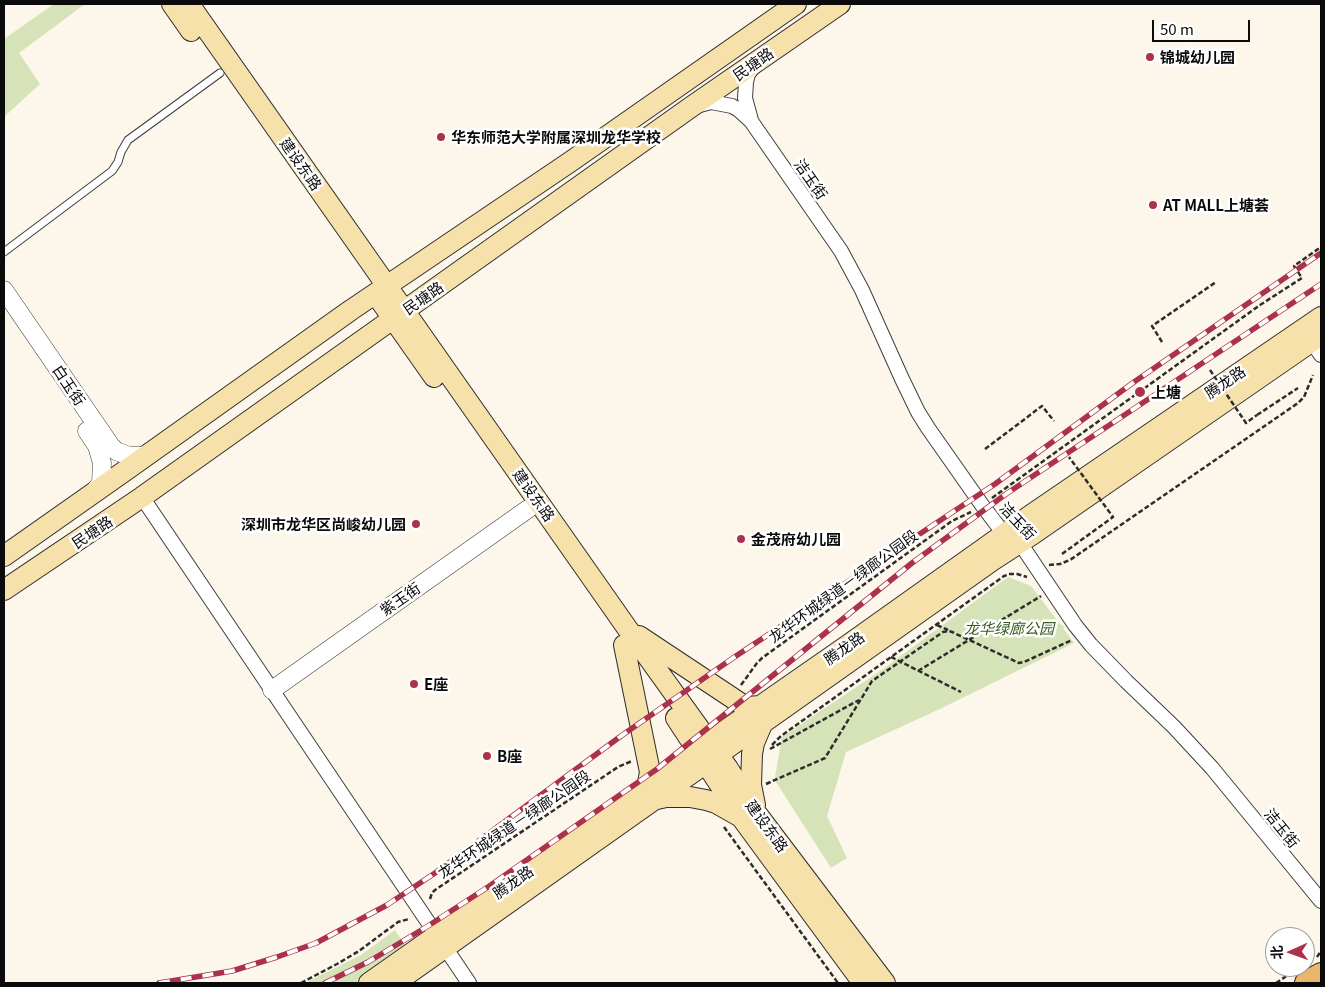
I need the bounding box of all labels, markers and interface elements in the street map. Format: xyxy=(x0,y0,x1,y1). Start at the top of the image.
scale bar xyxy=(1155,10,1252,42)
text: 50 m xyxy=(1160,18,1194,39)
street label: 民塘路 xyxy=(729,44,777,84)
place label: 锦城幼儿园 xyxy=(1160,48,1235,66)
marker: 锦城幼儿园 xyxy=(1144,51,1156,63)
place label: 华东师范大学附属深圳龙华学校 xyxy=(451,128,661,146)
marker: 华东师范大学附属深圳龙华学校 xyxy=(435,131,447,143)
street label: 建设东路 xyxy=(276,134,326,194)
street label: 洁玉街 xyxy=(791,155,831,203)
place label: AT MALL上塘荟 xyxy=(1163,196,1269,214)
marker: AT MALL上塘荟 xyxy=(1147,199,1159,211)
street label: 民塘路 xyxy=(399,278,447,318)
street label: 白玉街 xyxy=(49,361,89,409)
street label: 腾龙路 xyxy=(1201,362,1249,402)
place label: 上塘 xyxy=(1151,383,1181,401)
marker: 上塘 xyxy=(1133,385,1147,399)
street label: 建设东路 xyxy=(509,465,559,525)
street label: 洁玉街 xyxy=(996,498,1040,544)
street label: 民塘路 xyxy=(68,512,116,552)
place label: 深圳市龙华区尚峻幼儿园 xyxy=(241,515,406,533)
marker: 深圳市龙华区尚峻幼儿园 xyxy=(410,518,422,530)
street label: 龙华环城绿道－绿廊公园段 xyxy=(765,526,921,646)
place label: 金茂府幼儿园 xyxy=(751,530,841,548)
marker: 金茂府幼儿园 xyxy=(735,533,747,545)
street label: 紫玉街 xyxy=(376,579,424,619)
park label: 龙华绿廊公园 xyxy=(964,619,1054,637)
street label: 腾龙路 xyxy=(820,628,868,668)
place label: E座 xyxy=(424,675,448,693)
marker: E座 xyxy=(408,678,420,690)
place label: B座 xyxy=(497,747,522,765)
marker: B座 xyxy=(481,750,493,762)
street label: 龙华环城绿道－绿廊公园段 xyxy=(434,766,594,882)
street label: 建设东路 xyxy=(742,796,792,856)
street label: 洁玉街 xyxy=(1261,805,1303,851)
street label: 腾龙路 xyxy=(489,862,537,902)
north arrow xyxy=(1265,927,1315,977)
text: 北 xyxy=(1266,945,1286,960)

